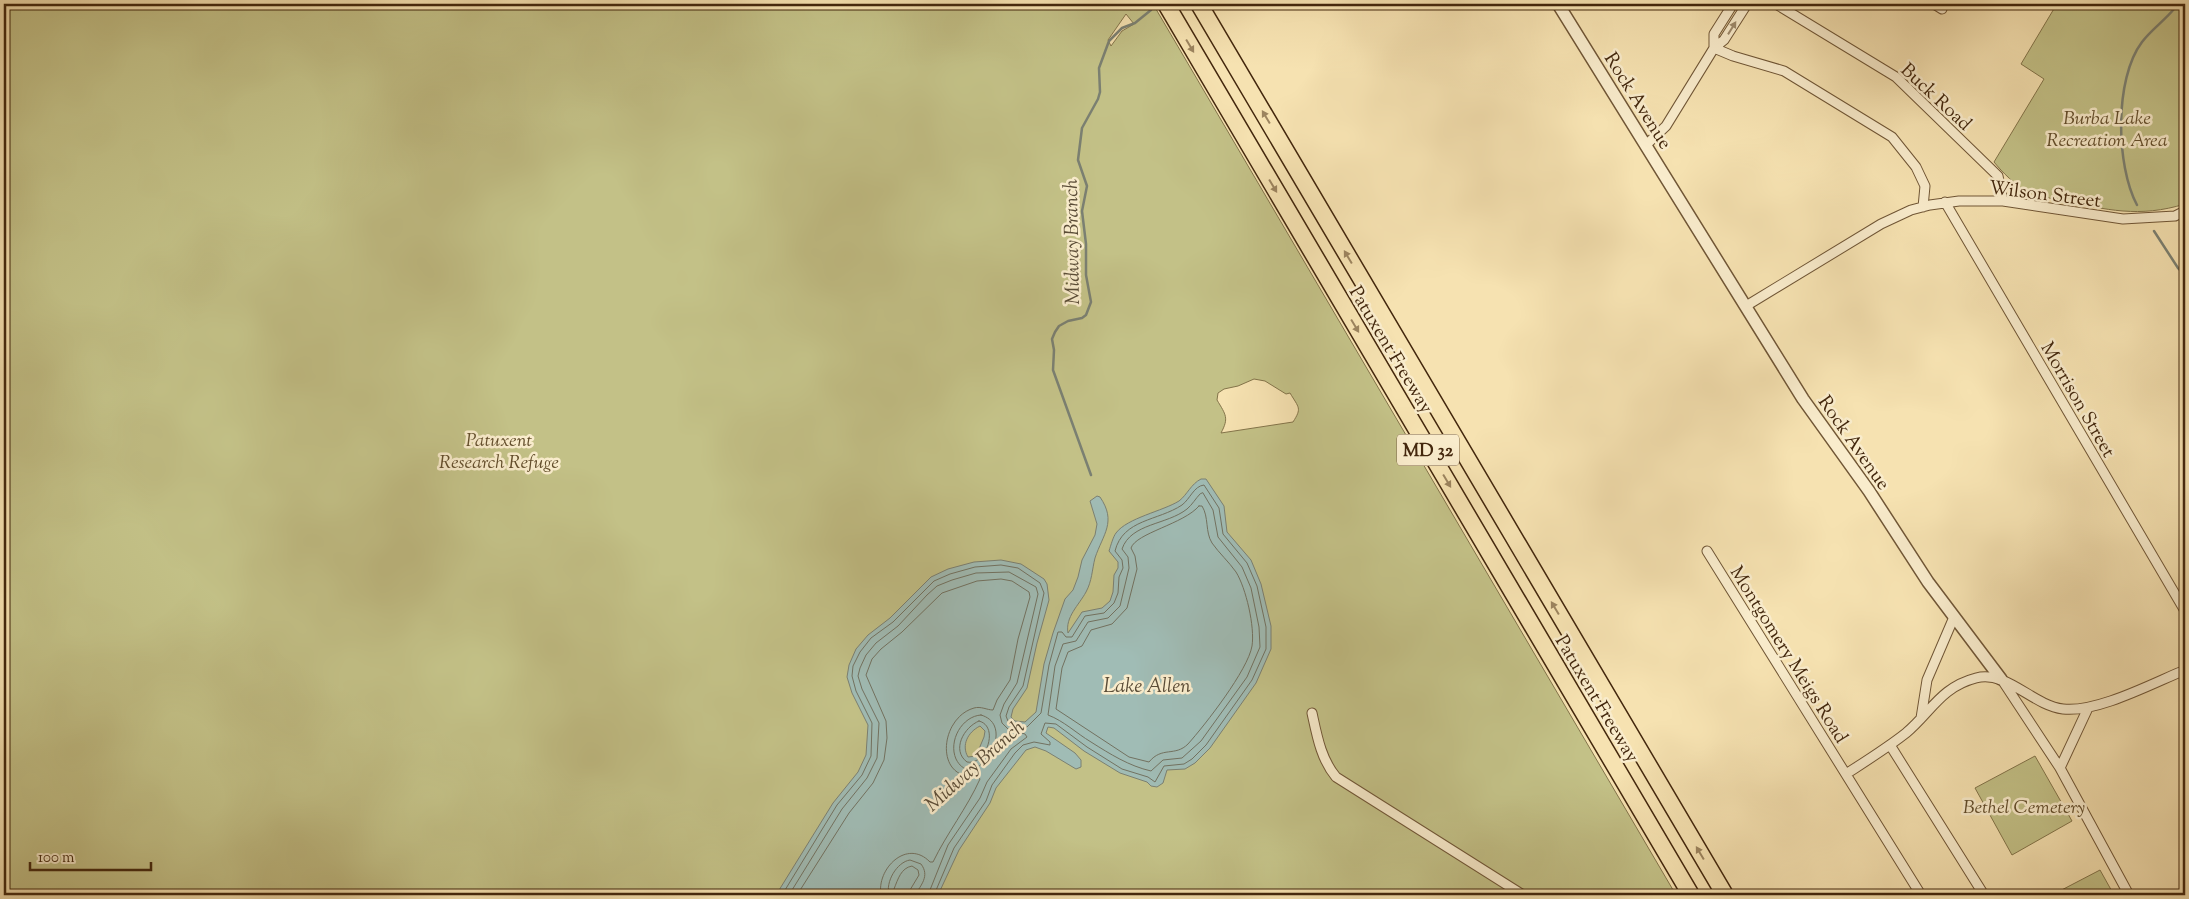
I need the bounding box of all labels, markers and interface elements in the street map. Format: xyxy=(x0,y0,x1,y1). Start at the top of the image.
one-way arrow xyxy=(1728,21,1737,34)
one-way arrow xyxy=(1186,39,1195,52)
street label: Rock Avenue xyxy=(1596,48,1678,155)
street label: Buck Road xyxy=(1894,58,1977,138)
park label: Burba Lake Recreation Area xyxy=(2046,106,2168,155)
one-way arrow xyxy=(1261,110,1270,123)
street label: Wilson Street xyxy=(1987,175,2103,216)
water label: Midway Branch xyxy=(1058,179,1089,305)
one-way arrow xyxy=(1268,179,1277,192)
one-way arrow xyxy=(1344,250,1353,263)
street label: Patuxent Freeway xyxy=(1341,282,1439,419)
one-way arrow xyxy=(1351,319,1360,332)
street label: Morrison Street xyxy=(2033,337,2121,463)
street label: Rock Avenue xyxy=(1810,391,1896,496)
park label: Patuxent Research Refuge xyxy=(439,428,559,477)
road number: MD 32 xyxy=(1397,434,1459,466)
one-way arrow xyxy=(1442,474,1451,487)
street label: Montgomery Meigs Road xyxy=(1722,561,1854,749)
one-way arrow xyxy=(1551,601,1560,614)
street label: Patuxent Freeway xyxy=(1547,631,1645,768)
water label: Lake Allen xyxy=(1103,673,1191,702)
water label: Midway Branch xyxy=(919,714,1032,820)
park label: Bethel Cemetery xyxy=(1963,795,2085,822)
scale bar xyxy=(30,839,151,871)
one-way arrow xyxy=(1695,847,1704,860)
text: 100 m xyxy=(38,848,75,869)

